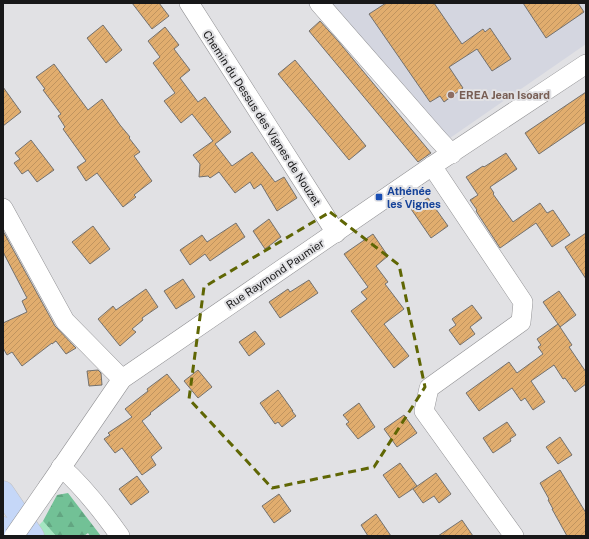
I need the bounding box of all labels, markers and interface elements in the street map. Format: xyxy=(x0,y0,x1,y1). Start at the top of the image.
street label: Chemin du Dessus des Vignes de Nouzet xyxy=(201,28,323,208)
place label: EREA Jean Isoard xyxy=(459,89,550,101)
marker: EREA Jean Isoard xyxy=(446,90,456,100)
place label: Athénée les Vignes xyxy=(387,185,441,210)
marker: Athénée les Vignes xyxy=(374,192,384,202)
street label: Rue Raymond Paumier xyxy=(224,237,326,311)

